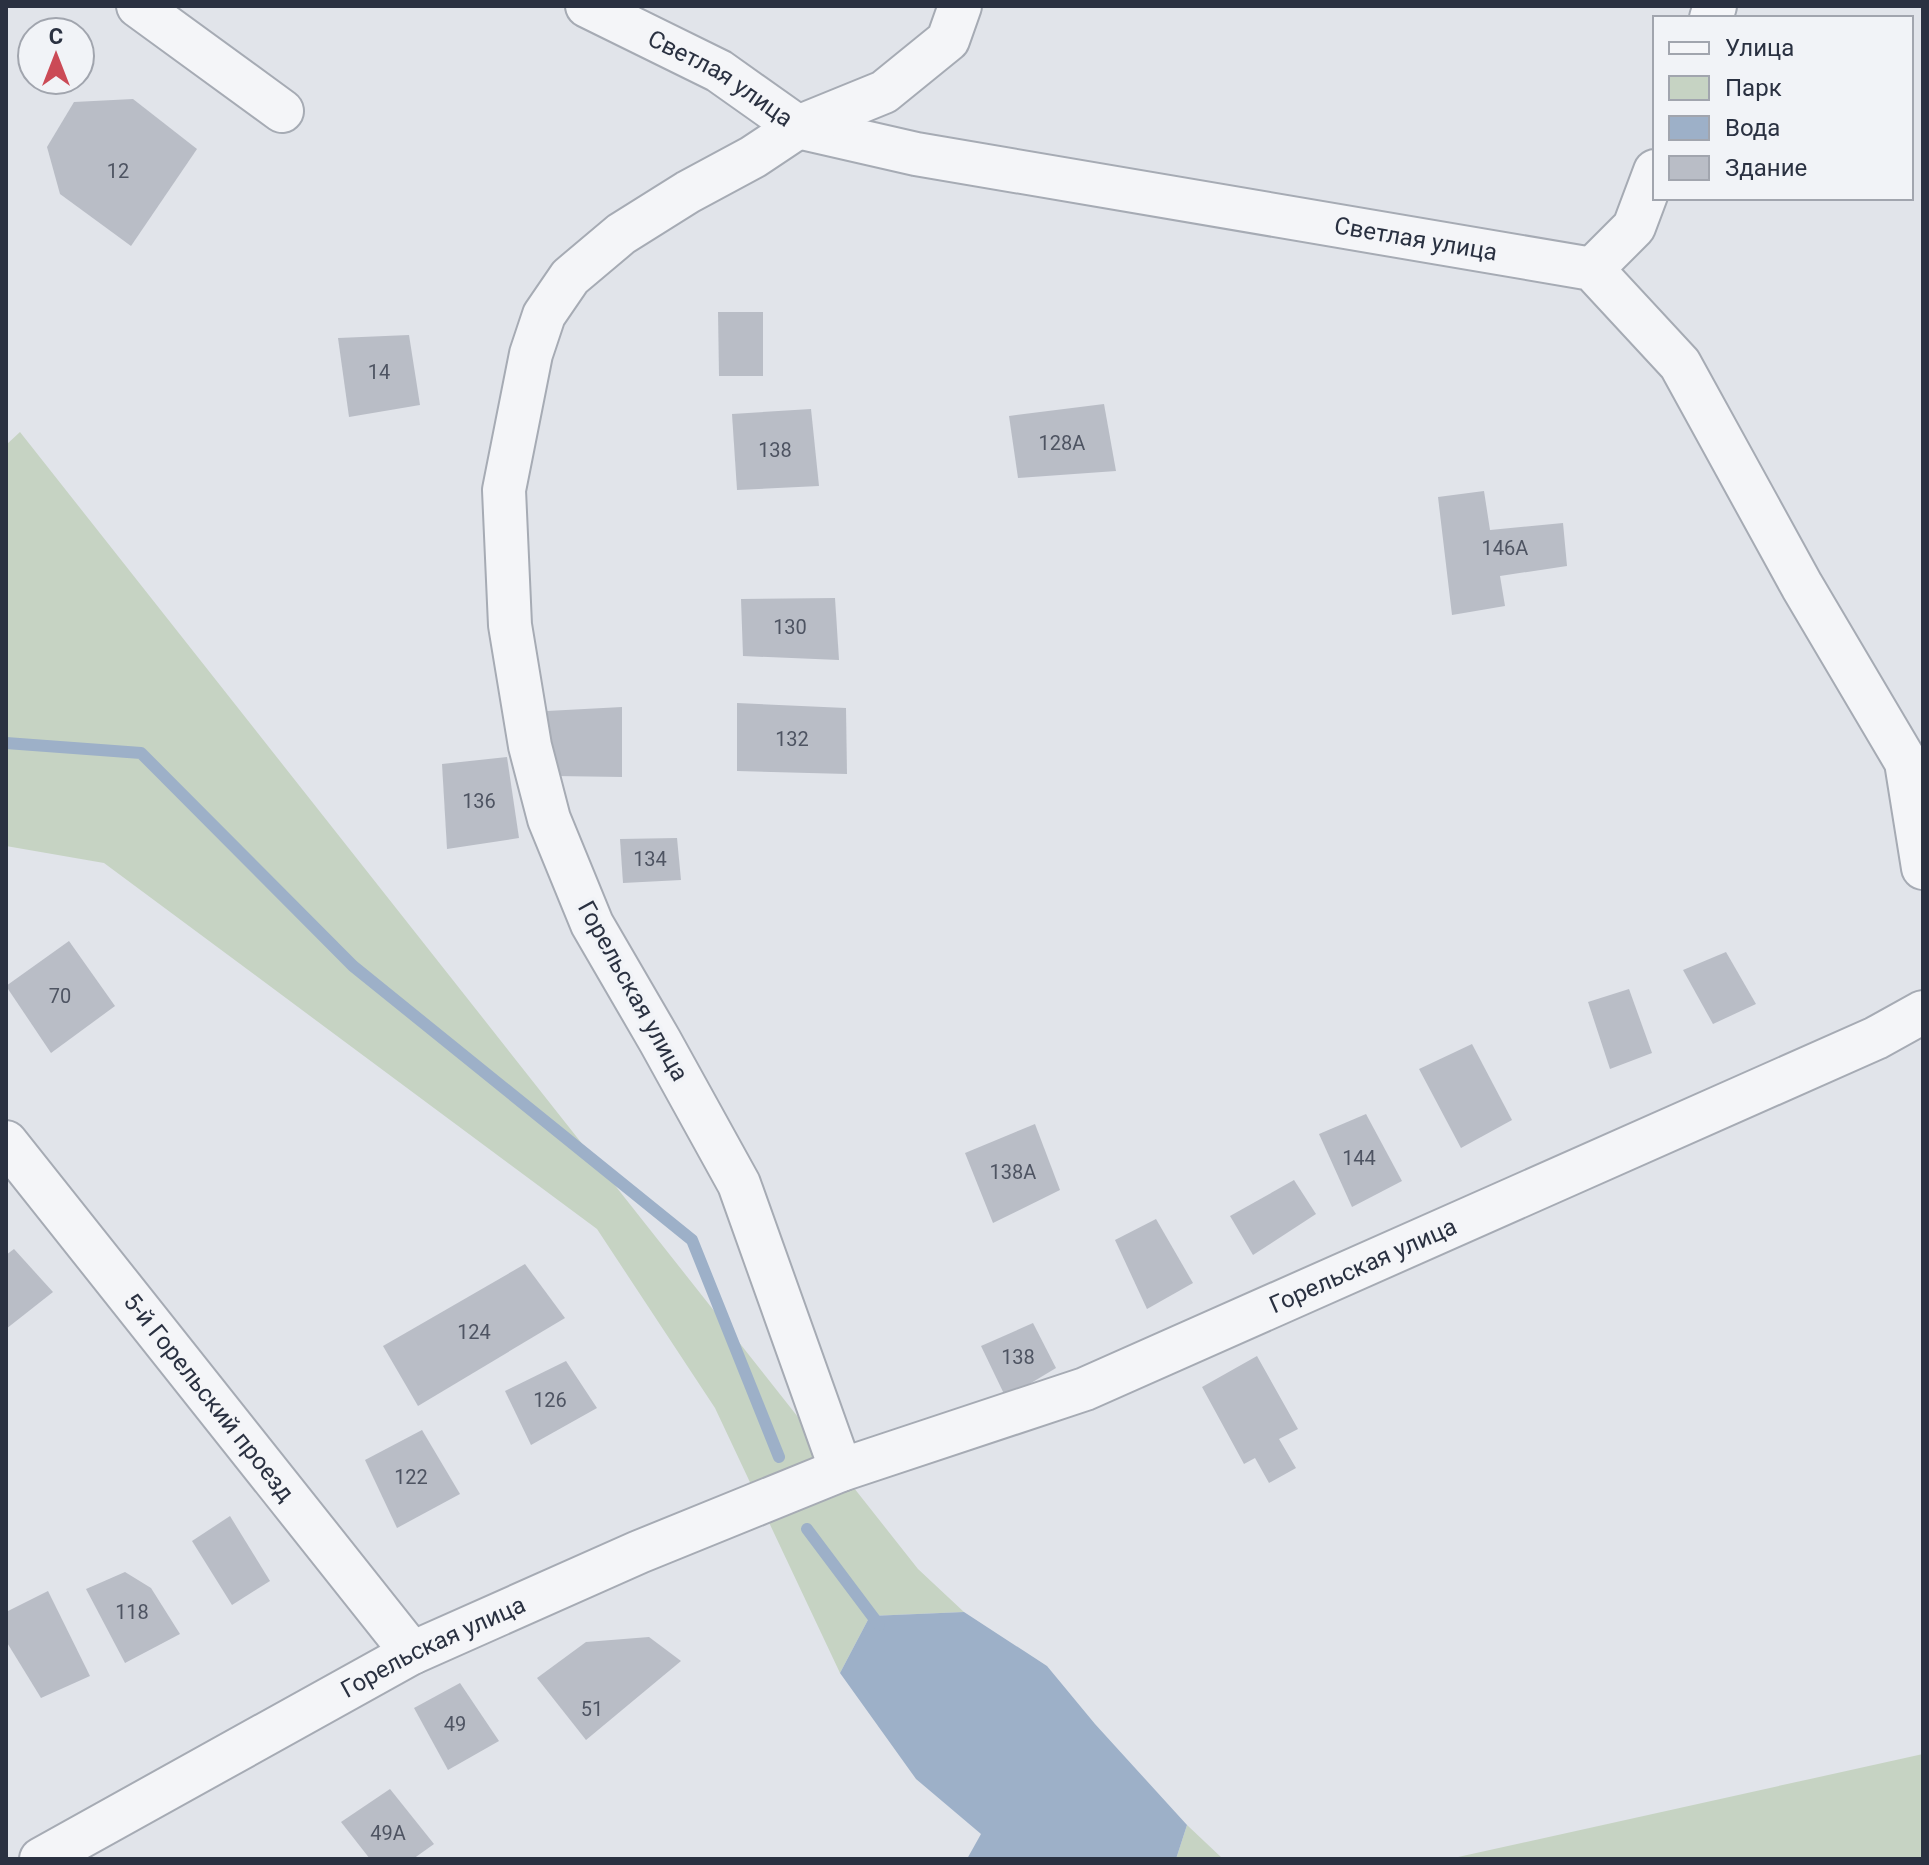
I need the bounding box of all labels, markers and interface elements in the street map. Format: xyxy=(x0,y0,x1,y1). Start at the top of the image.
north arrow xyxy=(16,16,96,96)
legend xyxy=(1653,16,1913,200)
text: С xyxy=(49,24,63,49)
street label: Светлая улица xyxy=(643,24,798,133)
text: Улица xyxy=(1725,34,1794,62)
text: Парк xyxy=(1725,74,1782,102)
text: Вода xyxy=(1725,114,1780,142)
text: Здание xyxy=(1725,154,1807,182)
house number: 12 xyxy=(107,159,129,183)
street label: Светлая улица xyxy=(1332,211,1499,267)
house number: 14 xyxy=(368,360,390,384)
house number: 128А xyxy=(1039,431,1085,455)
house number: 138 xyxy=(758,438,792,462)
house number: 146А xyxy=(1482,536,1528,560)
house number: 130 xyxy=(773,615,807,639)
house number: 132 xyxy=(775,727,809,751)
house number: 136 xyxy=(462,789,496,813)
house number: 134 xyxy=(633,847,667,871)
street label: Горельская улица xyxy=(572,896,694,1086)
house number: 70 xyxy=(49,984,71,1008)
house number: 144 xyxy=(1342,1146,1376,1170)
house number: 138А xyxy=(990,1160,1036,1184)
street label: Горельская улица xyxy=(1265,1212,1461,1319)
street label: 5-й Горельский проезд xyxy=(118,1288,300,1507)
house number: 124 xyxy=(457,1320,491,1344)
house number: 138 xyxy=(1001,1345,1035,1369)
house number: 126 xyxy=(533,1388,567,1412)
house number: 122 xyxy=(394,1465,428,1489)
street label: Горельская улица xyxy=(336,1590,530,1704)
house number: 118 xyxy=(115,1600,149,1624)
house number: 51 xyxy=(581,1697,603,1721)
house number: 49 xyxy=(444,1712,466,1736)
house number: 49А xyxy=(370,1821,406,1845)

